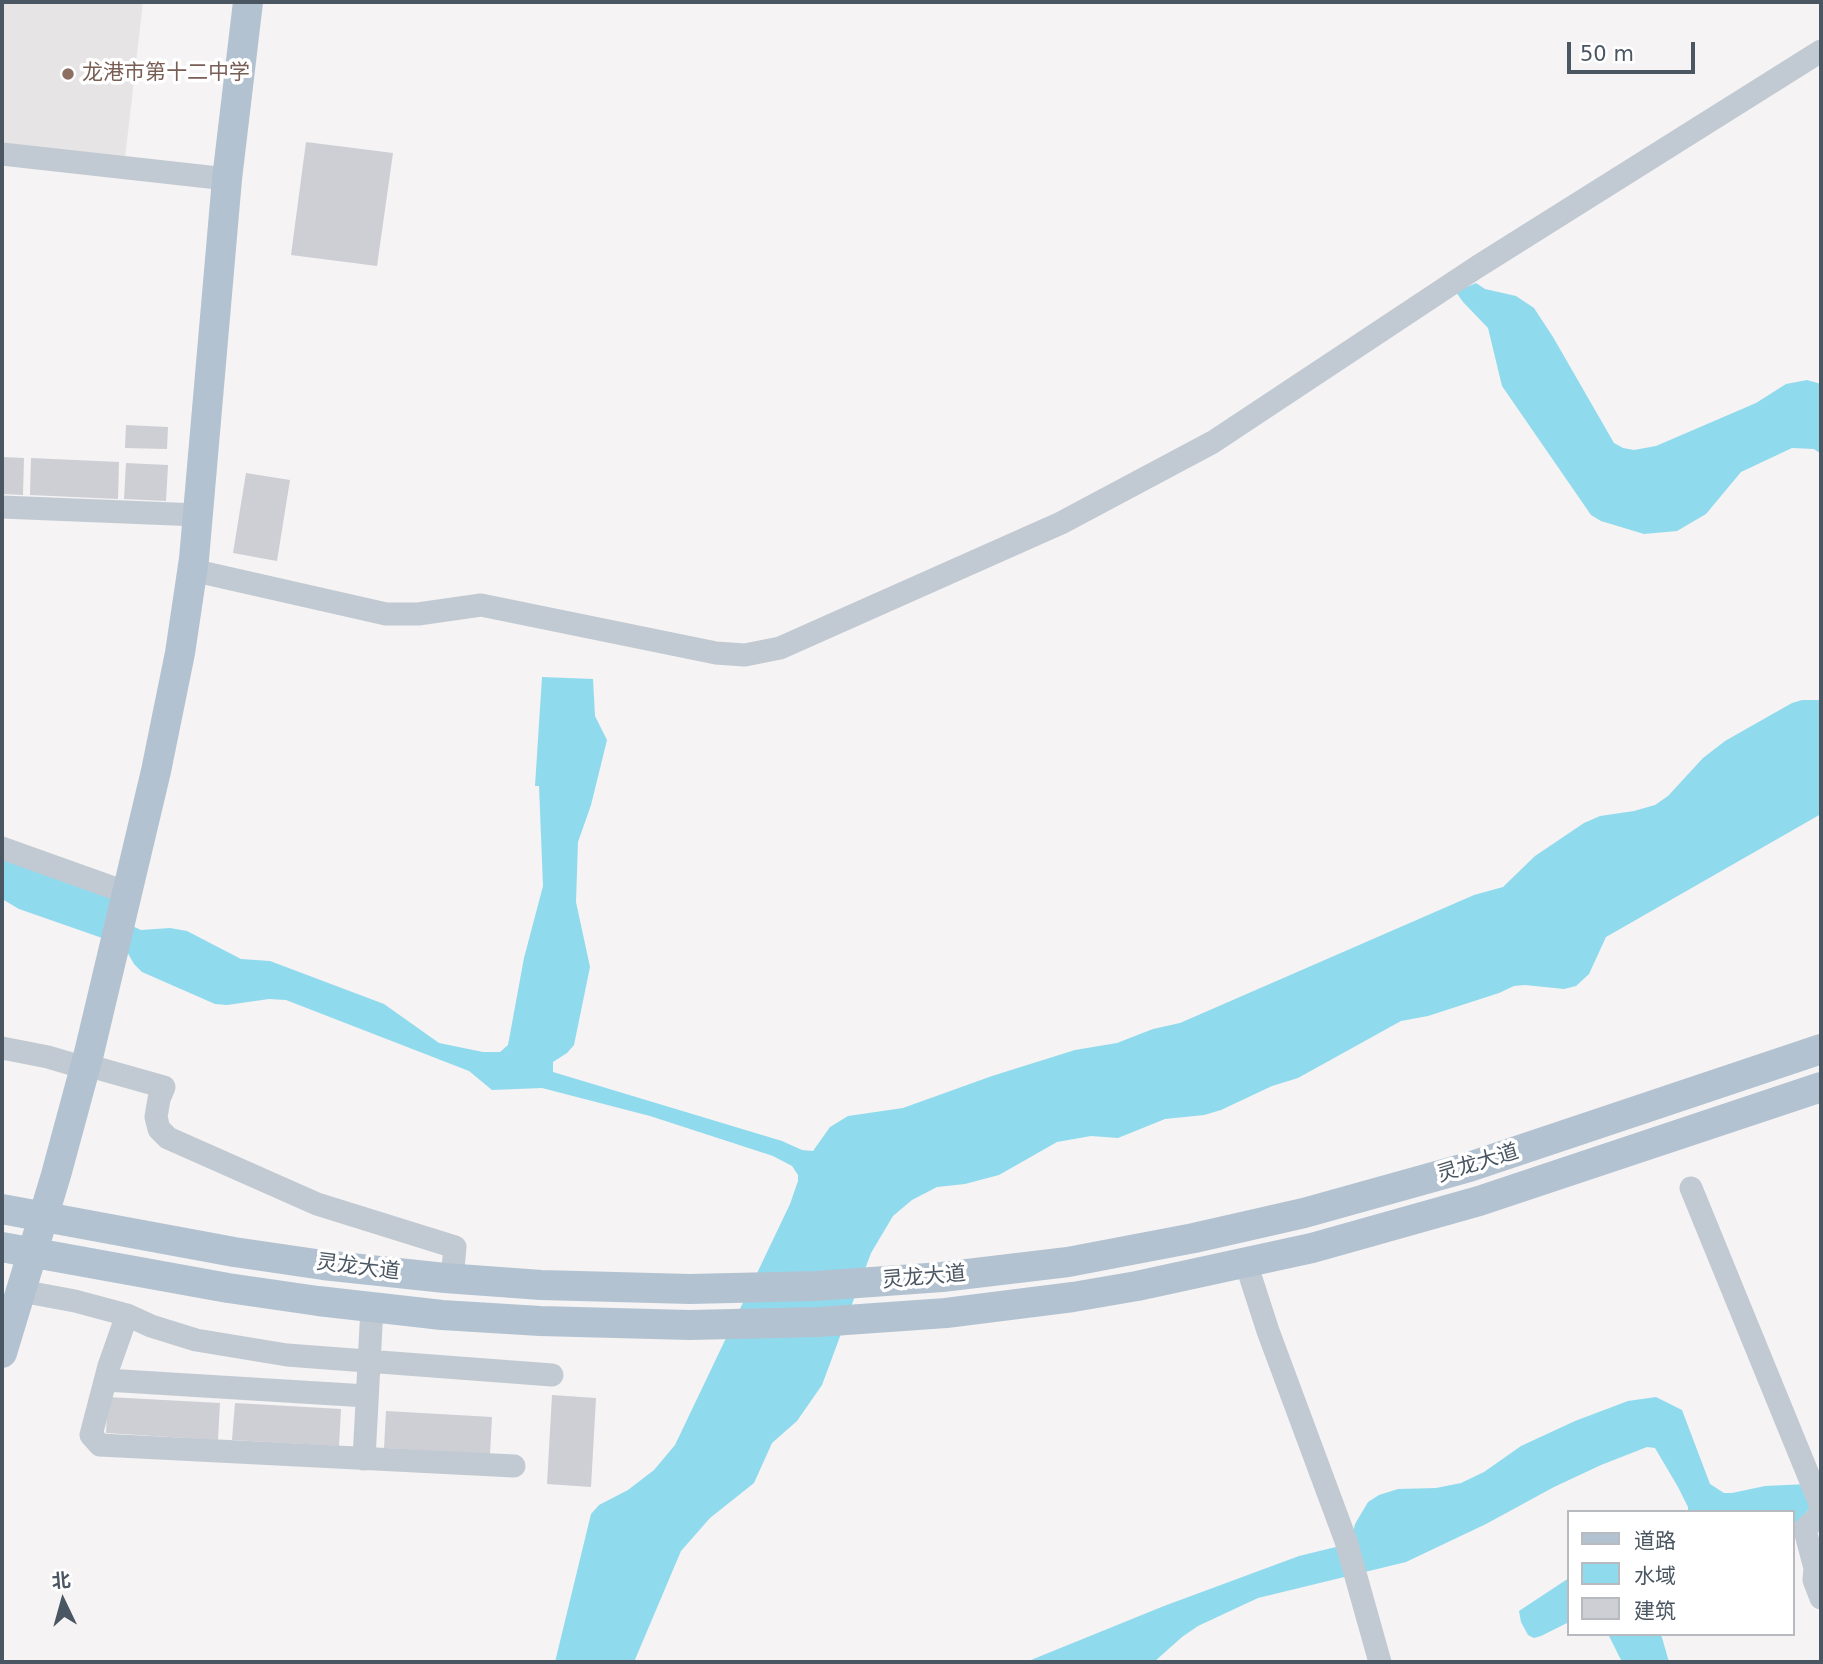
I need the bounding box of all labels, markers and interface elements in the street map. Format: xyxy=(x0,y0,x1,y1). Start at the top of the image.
scale bar xyxy=(1571,28,1699,72)
text: 50 m xyxy=(1580,42,1634,66)
place label: 龙港市第十二中学 xyxy=(82,61,250,87)
marker: 龙港市第十二中学 xyxy=(60,66,76,82)
street label: 灵龙大道 xyxy=(1434,1140,1522,1188)
street label: 灵龙大道 xyxy=(315,1250,401,1286)
street label: 灵龙大道 xyxy=(881,1262,967,1294)
legend xyxy=(1568,1510,1795,1636)
text: 道路 xyxy=(1634,1529,1676,1553)
text: 水域 xyxy=(1634,1564,1676,1588)
north arrow xyxy=(28,1566,98,1636)
text: 北 xyxy=(51,1568,72,1592)
text: 建筑 xyxy=(1634,1599,1676,1623)

